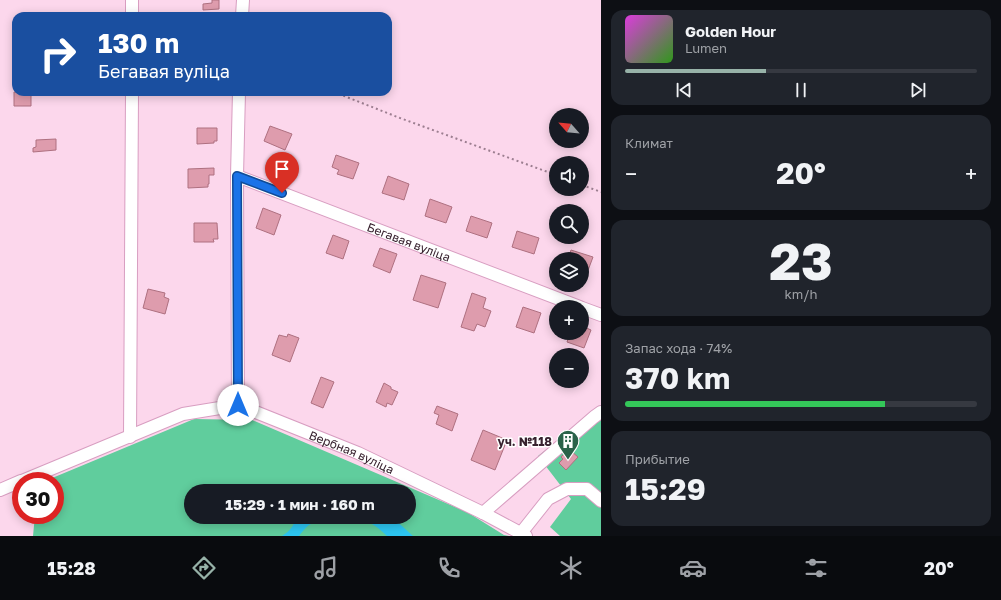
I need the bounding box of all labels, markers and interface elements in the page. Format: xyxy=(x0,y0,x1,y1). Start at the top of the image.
text: Golden Hour xyxy=(685,22,776,40)
text: 130 m xyxy=(98,26,179,59)
icon: right xyxy=(32,28,84,80)
text: Lumen xyxy=(685,40,727,56)
text: Бегавая вуліца xyxy=(98,60,230,82)
icon: previous xyxy=(673,79,695,101)
icon: pause xyxy=(790,79,812,101)
icon: next xyxy=(907,79,929,101)
north arrow xyxy=(549,108,589,148)
map controls xyxy=(549,108,589,388)
text: Климат xyxy=(625,135,673,151)
pin xyxy=(265,152,299,193)
text: 20° xyxy=(776,155,826,191)
button: sound xyxy=(549,156,589,196)
icon: arrive xyxy=(271,158,293,180)
text: − xyxy=(625,160,637,187)
text: + xyxy=(965,160,977,187)
button: search xyxy=(549,204,589,244)
street label: Бегавая вуліца xyxy=(365,219,453,264)
text: 23 xyxy=(769,229,833,291)
button: layers xyxy=(549,252,589,292)
text: km/h xyxy=(784,286,818,302)
button: + xyxy=(549,300,589,340)
text: Запас хода · 74% xyxy=(625,340,732,356)
button: − xyxy=(549,348,589,388)
text: 370 km xyxy=(625,360,730,396)
position arrow xyxy=(217,384,259,426)
street label: Вербная вуліца xyxy=(307,427,397,477)
building icon: уч. №118 xyxy=(555,428,581,461)
place label: уч. №118 xyxy=(498,434,552,449)
text: Прибытие xyxy=(625,451,690,467)
text: 15:29 xyxy=(625,471,706,507)
speed limit sign: 30 xyxy=(12,472,64,524)
text: 15:29 · 1 мин · 160 m xyxy=(225,495,375,513)
icon: directions xyxy=(190,554,218,582)
icon: music xyxy=(312,554,340,582)
icon: phone xyxy=(435,554,463,582)
icon: climate xyxy=(557,554,585,582)
icon: car xyxy=(679,554,707,582)
icon: filters xyxy=(802,554,830,582)
text: 15:28 xyxy=(47,557,96,579)
text: 20° xyxy=(924,557,954,579)

